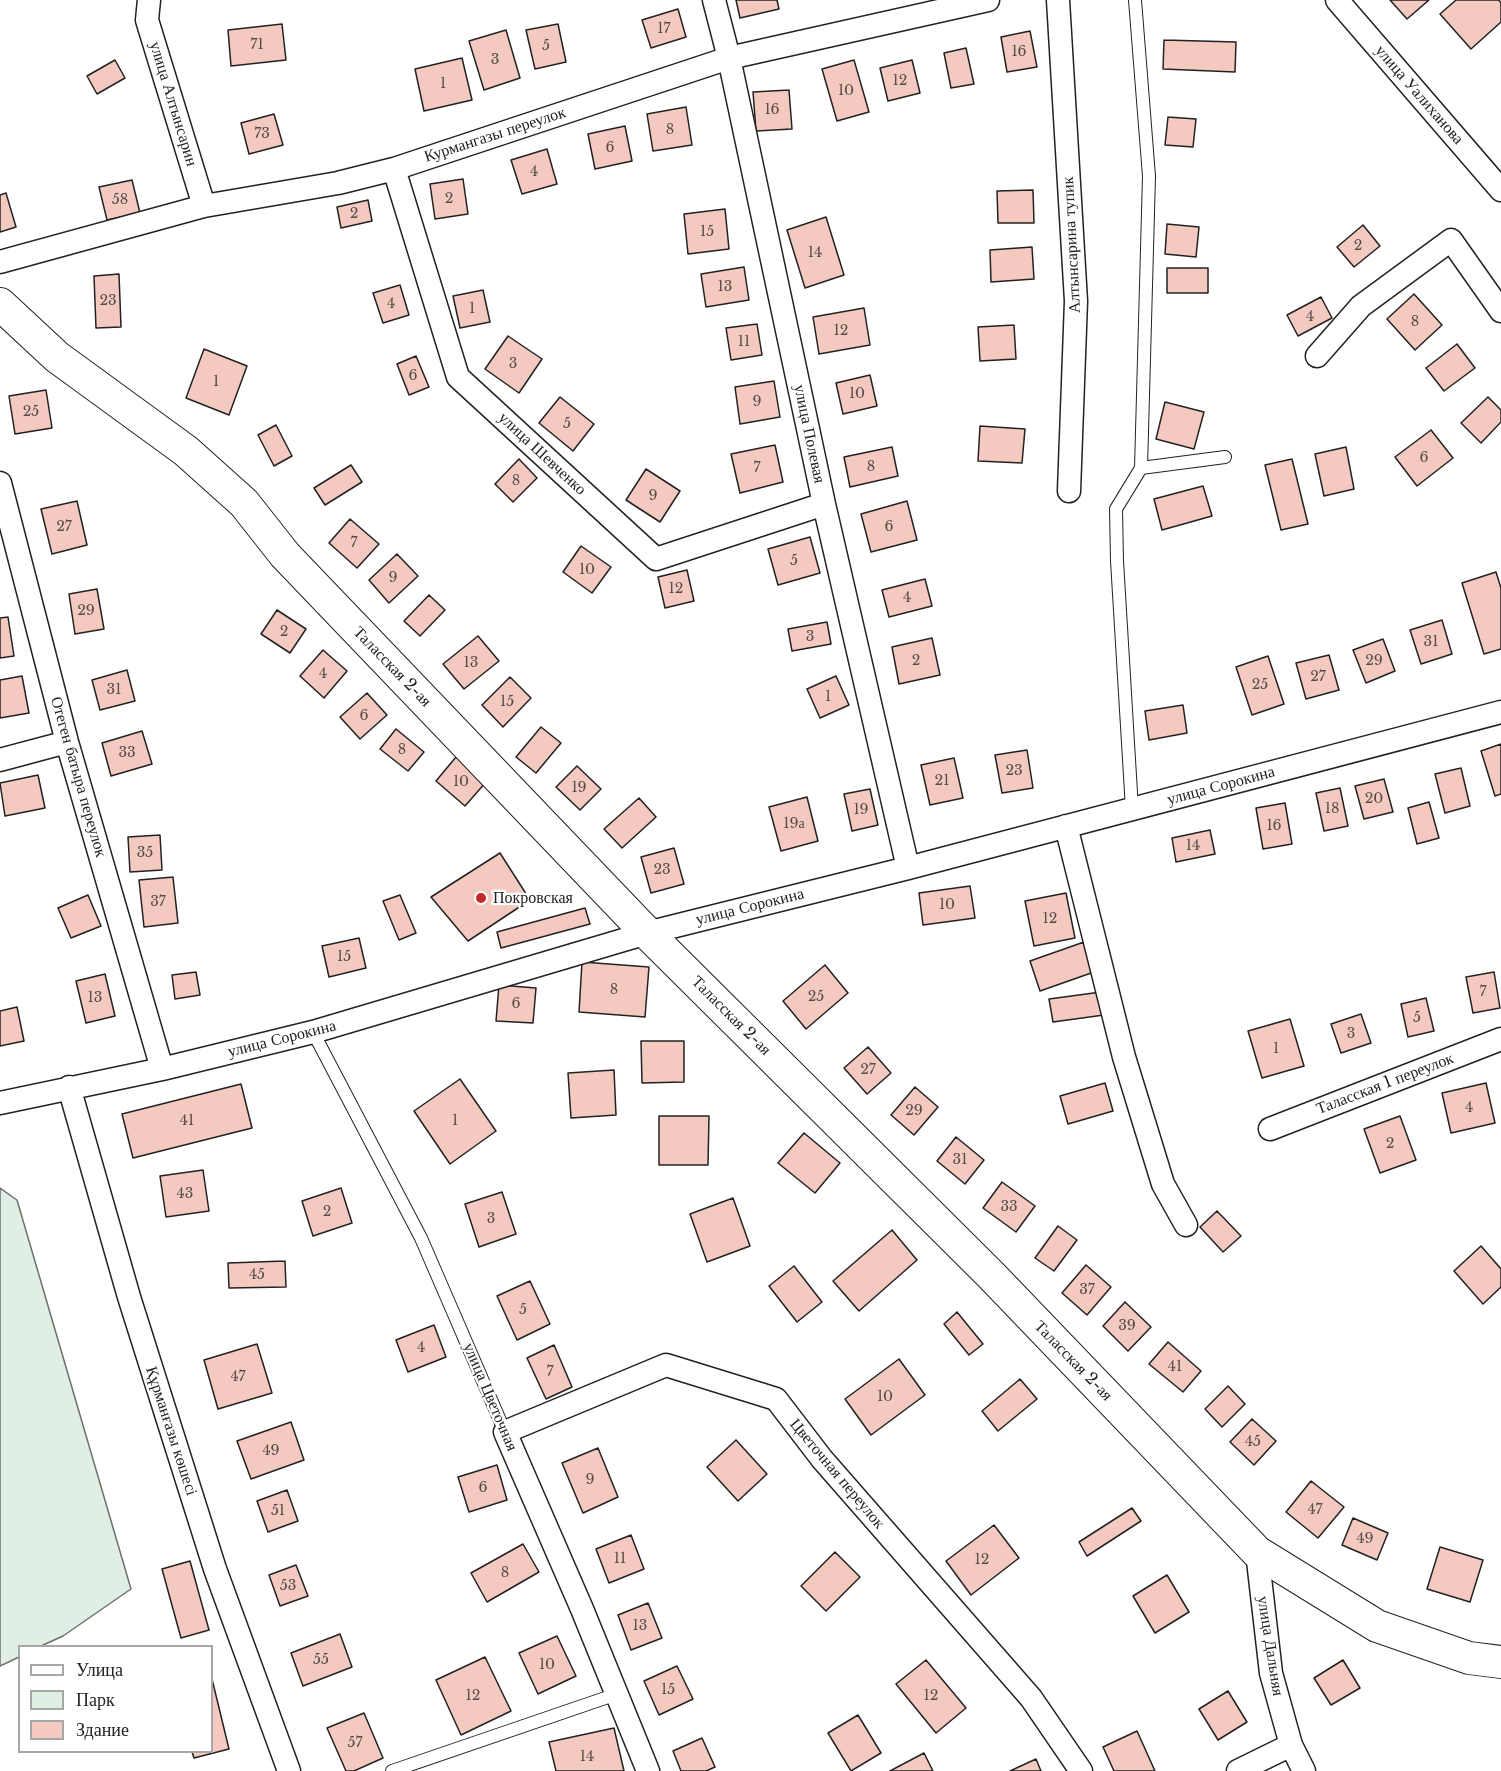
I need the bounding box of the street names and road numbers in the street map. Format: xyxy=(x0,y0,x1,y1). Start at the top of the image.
street label: улица Алтынсарин xyxy=(145,39,201,169)
street label: улица Уалиханова xyxy=(1371,41,1467,149)
street label: Курмангазы переулок xyxy=(422,103,568,167)
street label: Алтынсарина тупик xyxy=(1059,176,1085,314)
street label: улица Полевая xyxy=(789,383,829,485)
street label: улица Шевченко xyxy=(494,408,590,500)
street label: Таласская 2-ая xyxy=(349,623,435,711)
street label: Отеген батыра переулок xyxy=(46,695,110,859)
street label: улица Сорокина xyxy=(1165,762,1277,810)
street label: улица Сорокина xyxy=(694,884,806,930)
street label: Таласская 2-ая xyxy=(687,972,775,1060)
street label: улица Сорокина xyxy=(226,1016,338,1062)
street label: Таласская 1 переулок xyxy=(1314,1049,1456,1119)
street label: Таласская 2-ая xyxy=(1030,1317,1116,1405)
street label: улица Цветочная xyxy=(459,1340,521,1454)
street label: Құрманғазы көшесі xyxy=(141,1364,201,1498)
street label: Цветочная переулок xyxy=(785,1415,889,1533)
street label: улица Дальняя xyxy=(1253,1595,1287,1697)

